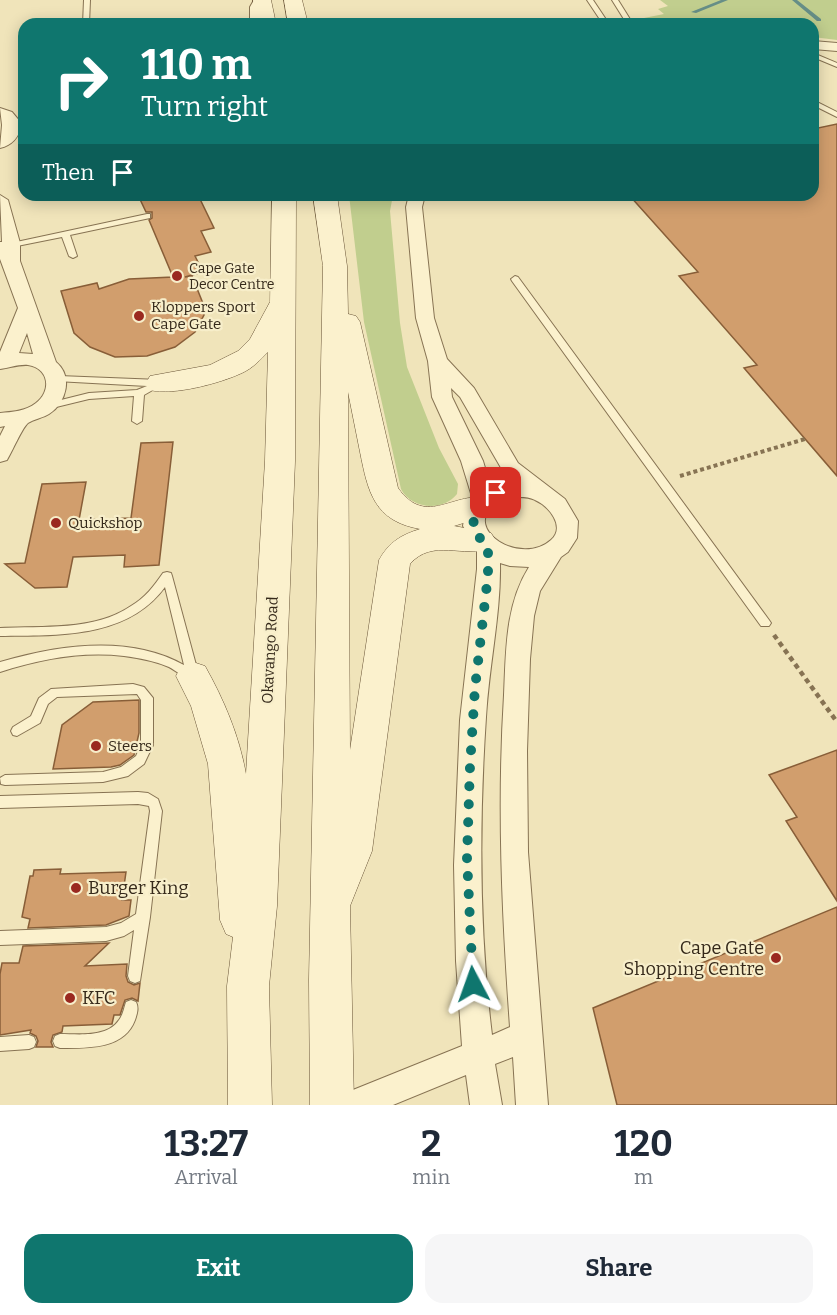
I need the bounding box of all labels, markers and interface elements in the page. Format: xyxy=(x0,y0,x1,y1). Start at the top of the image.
text: 110 m xyxy=(141,40,252,90)
icon: right xyxy=(42,42,120,120)
text: Turn right xyxy=(141,91,268,123)
icon: arrive xyxy=(106,156,139,189)
text: Then xyxy=(42,159,94,186)
place label: Cape Gate Decor Centre xyxy=(189,260,274,293)
marker: Cape Gate Decor Centre xyxy=(170,269,184,283)
place label: Kloppers Sport Cape Gate xyxy=(151,298,256,333)
marker: Kloppers Sport Cape Gate xyxy=(132,309,146,323)
pin xyxy=(470,467,521,518)
icon: arrive xyxy=(479,476,512,509)
place label: Quickshop xyxy=(68,514,143,532)
marker: Quickshop xyxy=(49,516,63,530)
street label: Okavango Road xyxy=(258,596,282,704)
place label: Steers xyxy=(108,737,152,755)
marker: Steers xyxy=(89,739,103,753)
place label: Burger King xyxy=(88,877,189,899)
marker: Burger King xyxy=(69,881,83,895)
place label: Cape Gate Shopping Centre xyxy=(624,937,764,980)
marker: Cape Gate Shopping Centre xyxy=(769,951,783,965)
position arrow xyxy=(441,952,505,1016)
place label: KFC xyxy=(82,987,115,1009)
marker: KFC xyxy=(63,991,77,1005)
text: 13:27 xyxy=(164,1122,248,1166)
text: 2 xyxy=(421,1122,441,1166)
text: 120 xyxy=(614,1122,673,1166)
text: Arrival xyxy=(174,1165,238,1189)
text: min xyxy=(412,1165,450,1189)
text: m xyxy=(634,1165,653,1189)
button: Exit xyxy=(24,1234,413,1303)
button: Share xyxy=(425,1234,813,1303)

